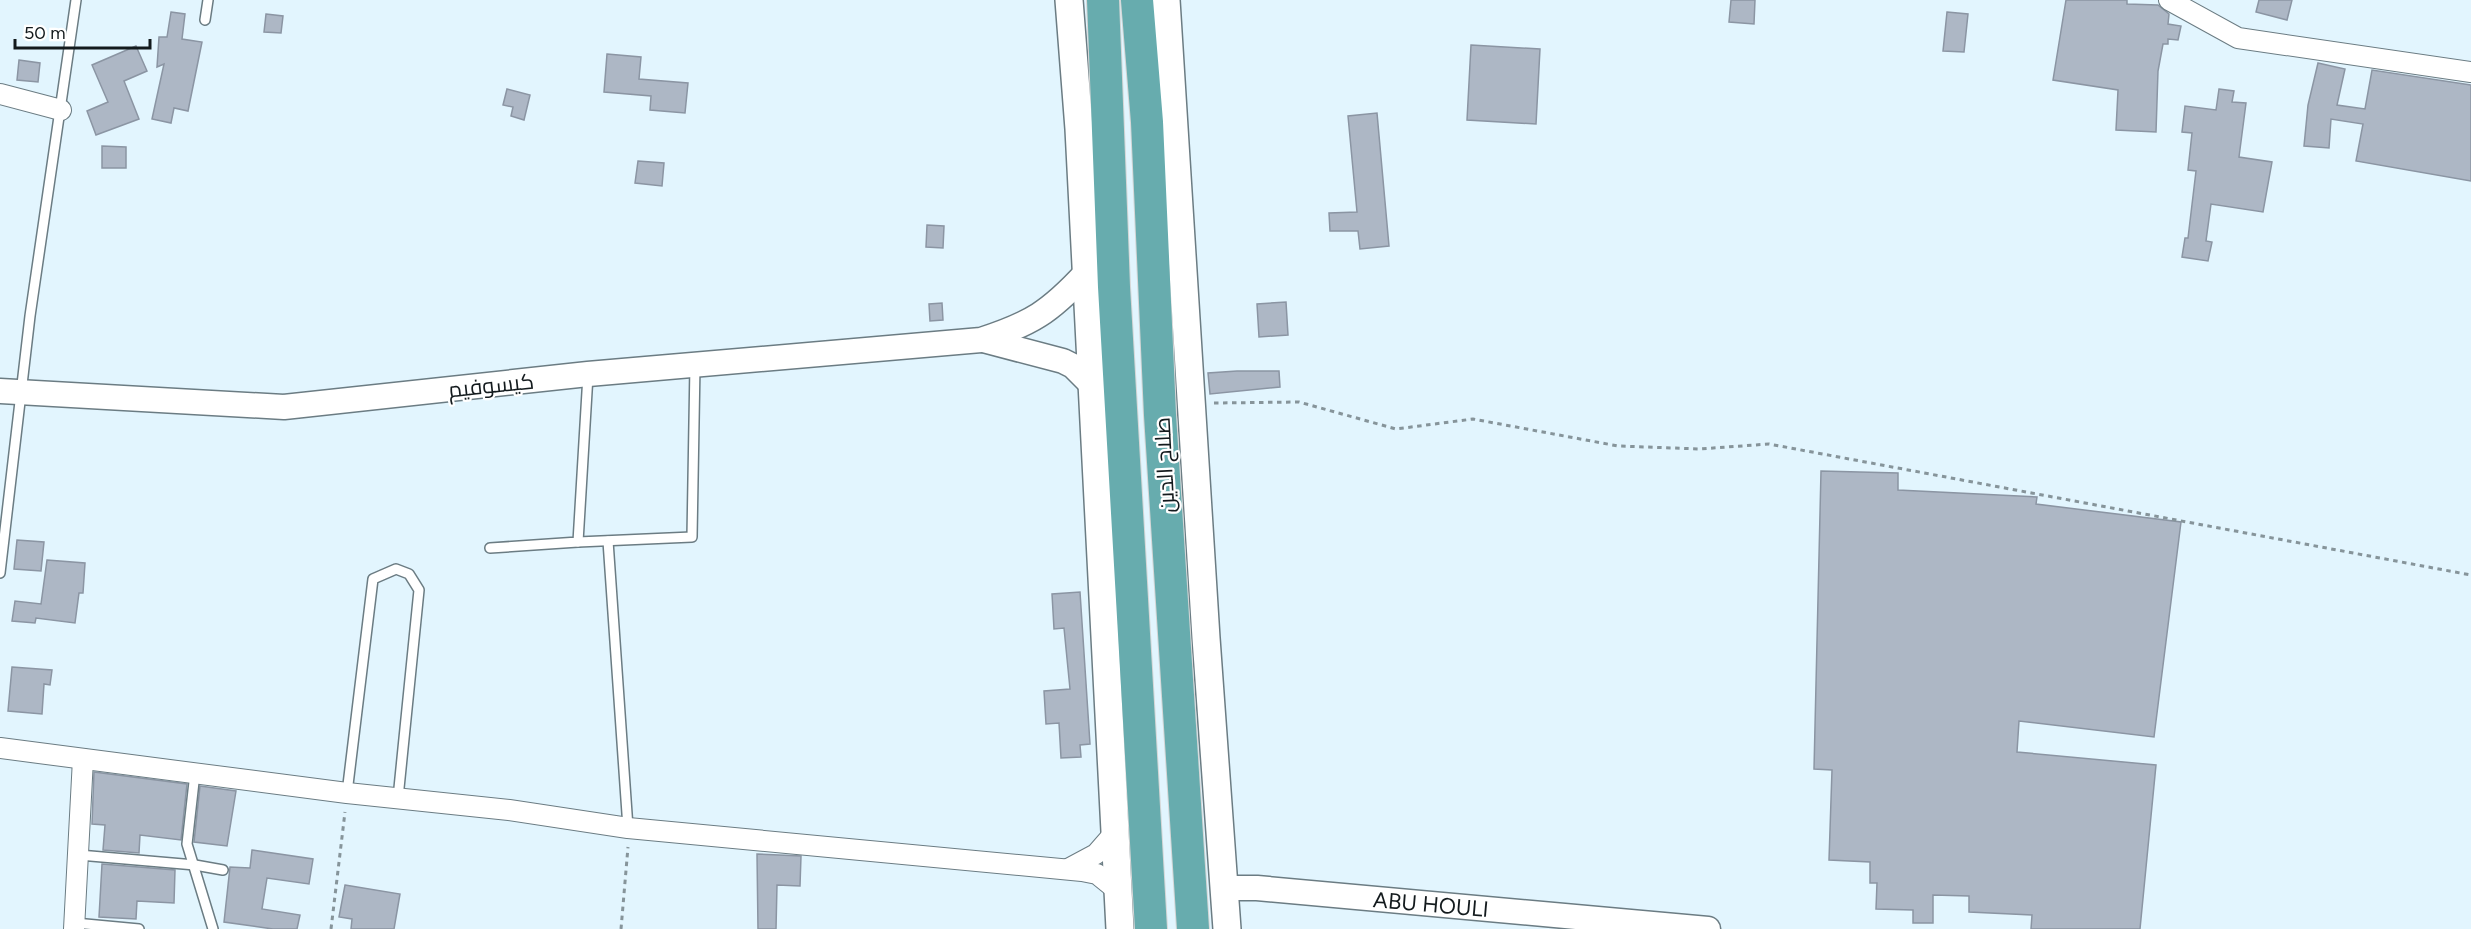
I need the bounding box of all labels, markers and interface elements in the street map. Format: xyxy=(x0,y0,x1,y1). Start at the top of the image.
scale bar xyxy=(15,12,150,50)
text: 50 m xyxy=(24,22,66,44)
street label: كيسوفيم xyxy=(447,368,536,405)
street label: صلاح الدين xyxy=(1149,416,1181,514)
street label: ABU HOULI xyxy=(1372,886,1490,923)

